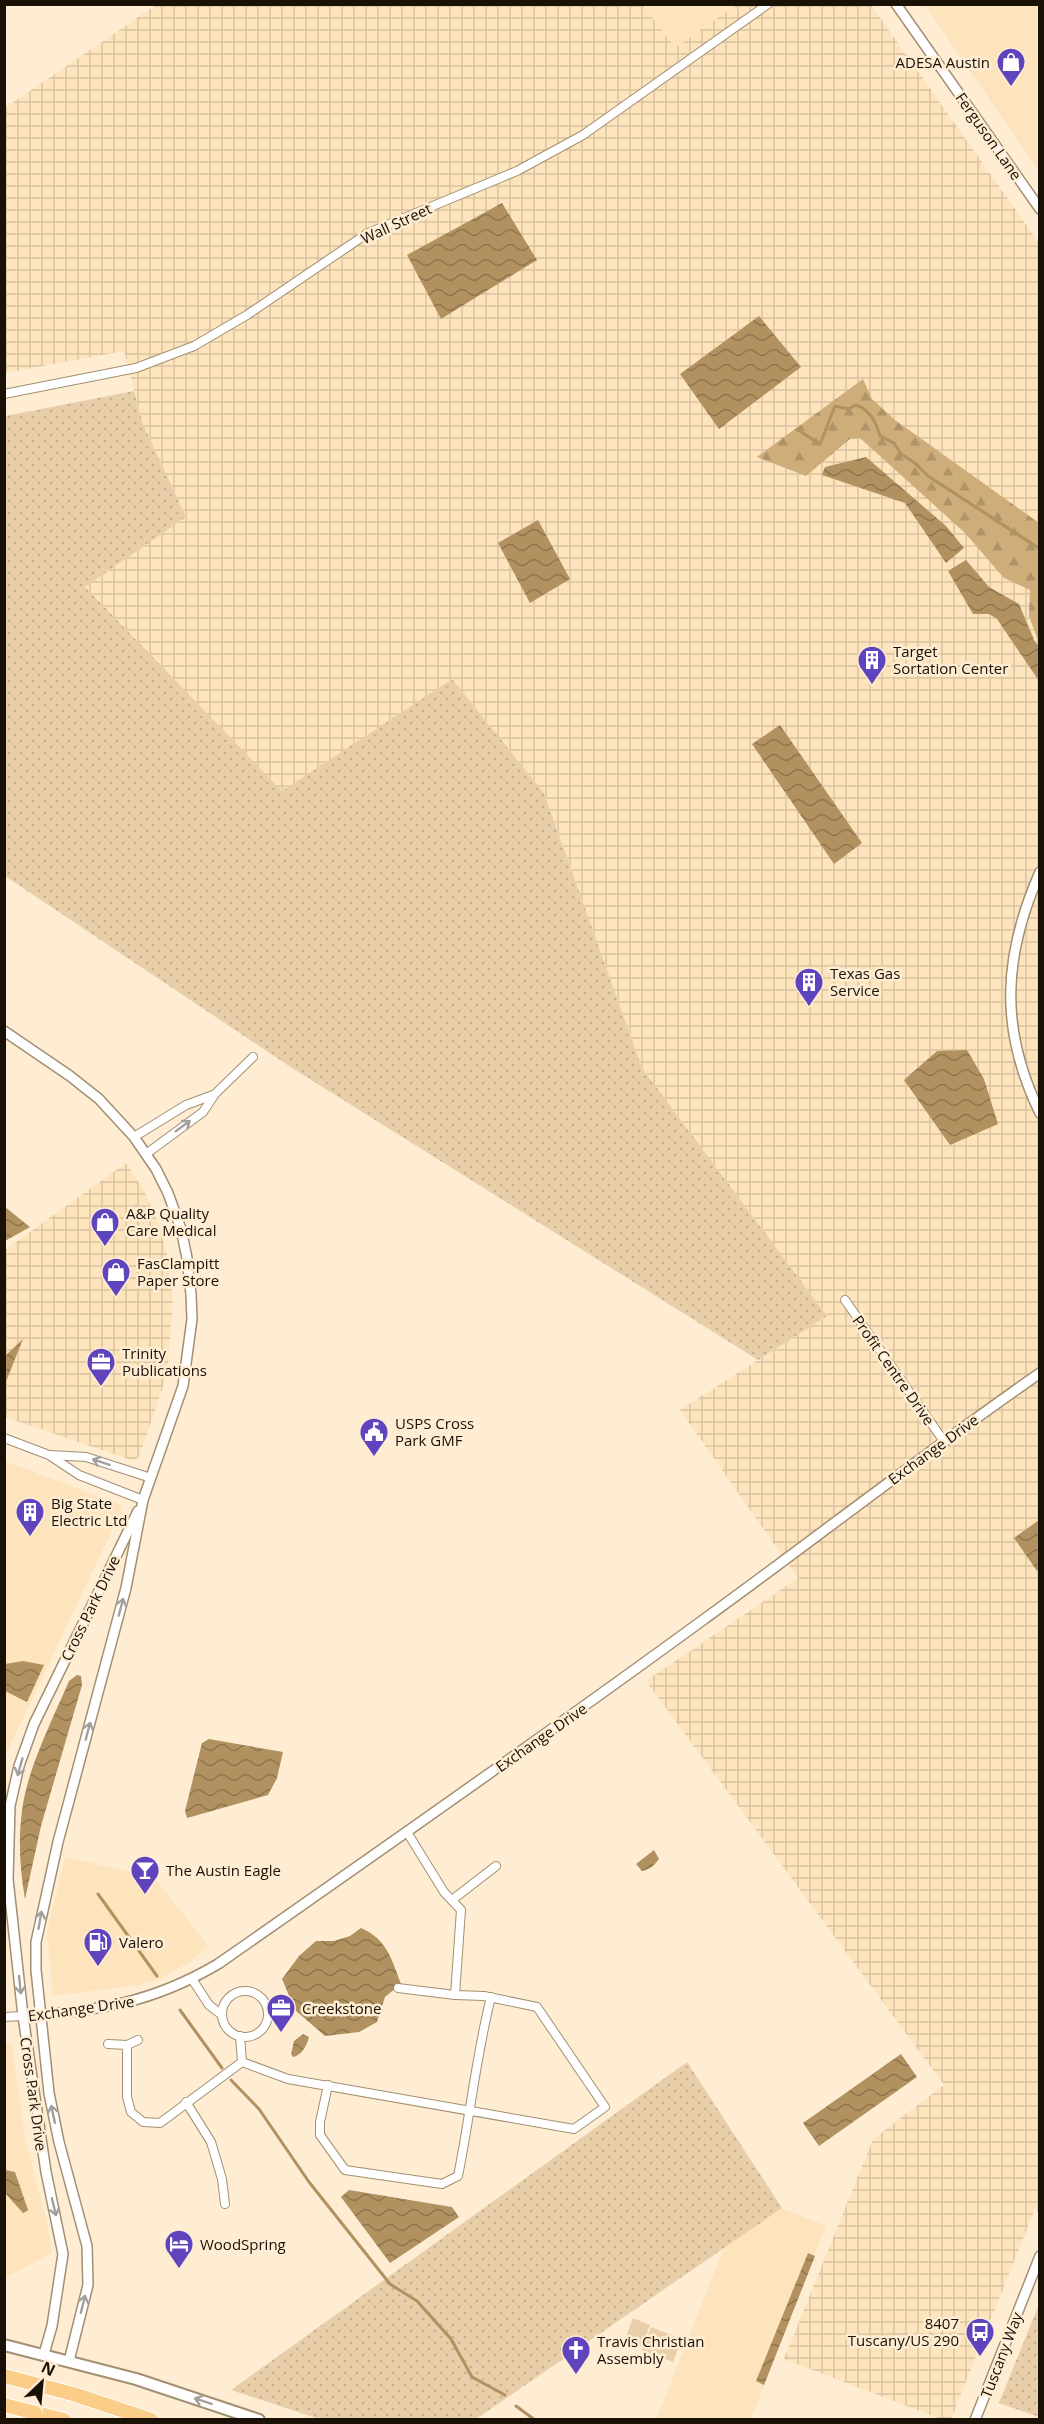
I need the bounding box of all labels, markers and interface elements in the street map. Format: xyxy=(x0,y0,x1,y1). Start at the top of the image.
shop icon: ADESA Austin xyxy=(995,46,1027,88)
place label: ADESA Austin xyxy=(896,52,990,72)
street label: Ferguson Lane xyxy=(951,88,1027,184)
street label: Wall Street xyxy=(358,198,434,248)
place label: Target Sortation Center xyxy=(893,641,1008,678)
building icon: Target Sortation Center xyxy=(856,644,888,686)
place label: Texas Gas Service xyxy=(830,963,900,1000)
building icon: Texas Gas Service xyxy=(793,966,825,1008)
one-way arrow xyxy=(174,1120,190,1133)
place label: A&P Quality Care Medical xyxy=(126,1203,216,1240)
shop icon: A&P Quality Care Medical xyxy=(89,1206,121,1248)
place label: FasClampitt Paper Store xyxy=(137,1253,219,1290)
shop icon: FasClampitt Paper Store xyxy=(100,1256,132,1298)
street label: Profit Centre Drive xyxy=(849,1311,939,1429)
place label: Trinity Publications xyxy=(122,1343,207,1380)
office icon: Trinity Publications xyxy=(85,1346,117,1388)
street label: Exchange Drive xyxy=(884,1409,982,1489)
place label: USPS Cross Park GMF xyxy=(395,1413,474,1450)
public building icon: USPS Cross Park GMF xyxy=(358,1416,390,1458)
one-way arrow xyxy=(92,1456,111,1467)
place label: Big State Electric Ltd xyxy=(51,1493,127,1530)
building icon: Big State Electric Ltd xyxy=(14,1496,46,1538)
street label: Cross Park Drive xyxy=(56,1552,124,1664)
one-way arrow xyxy=(116,1598,127,1617)
street label: Exchange Drive xyxy=(491,1698,591,1776)
one-way arrow xyxy=(83,1722,94,1741)
one-way arrow xyxy=(14,1757,25,1776)
bar icon: The Austin Eagle xyxy=(129,1854,161,1896)
place label: The Austin Eagle xyxy=(166,1860,281,1880)
one-way arrow xyxy=(35,1911,46,1930)
fuel station icon: Valero xyxy=(82,1926,114,1968)
place label: Valero xyxy=(119,1932,164,1952)
one-way arrow xyxy=(15,1975,26,1995)
street label: Exchange Drive xyxy=(26,1991,136,2025)
office icon: Creekstone xyxy=(265,1992,297,2034)
place label: Creekstone xyxy=(302,1998,381,2018)
street label: Cross Park Drive xyxy=(16,2036,52,2152)
one-way arrow xyxy=(47,2104,59,2123)
one-way arrow xyxy=(49,2197,61,2216)
hotel icon: WoodSpring xyxy=(163,2228,195,2270)
place label: WoodSpring xyxy=(200,2234,286,2254)
one-way arrow xyxy=(77,2295,89,2314)
street label: Tuscany Way xyxy=(975,2309,1027,2401)
place label: 8407 Tuscany/US 290 xyxy=(848,2313,959,2350)
bus stop icon: 8407 Tuscany/US 290 xyxy=(964,2316,996,2358)
place label: Travis Christian Assembly xyxy=(597,2331,704,2368)
church icon: Travis Christian Assembly xyxy=(560,2334,592,2376)
north arrow xyxy=(12,2352,72,2412)
text: N xyxy=(38,2356,59,2381)
one-way arrow xyxy=(194,2395,213,2406)

